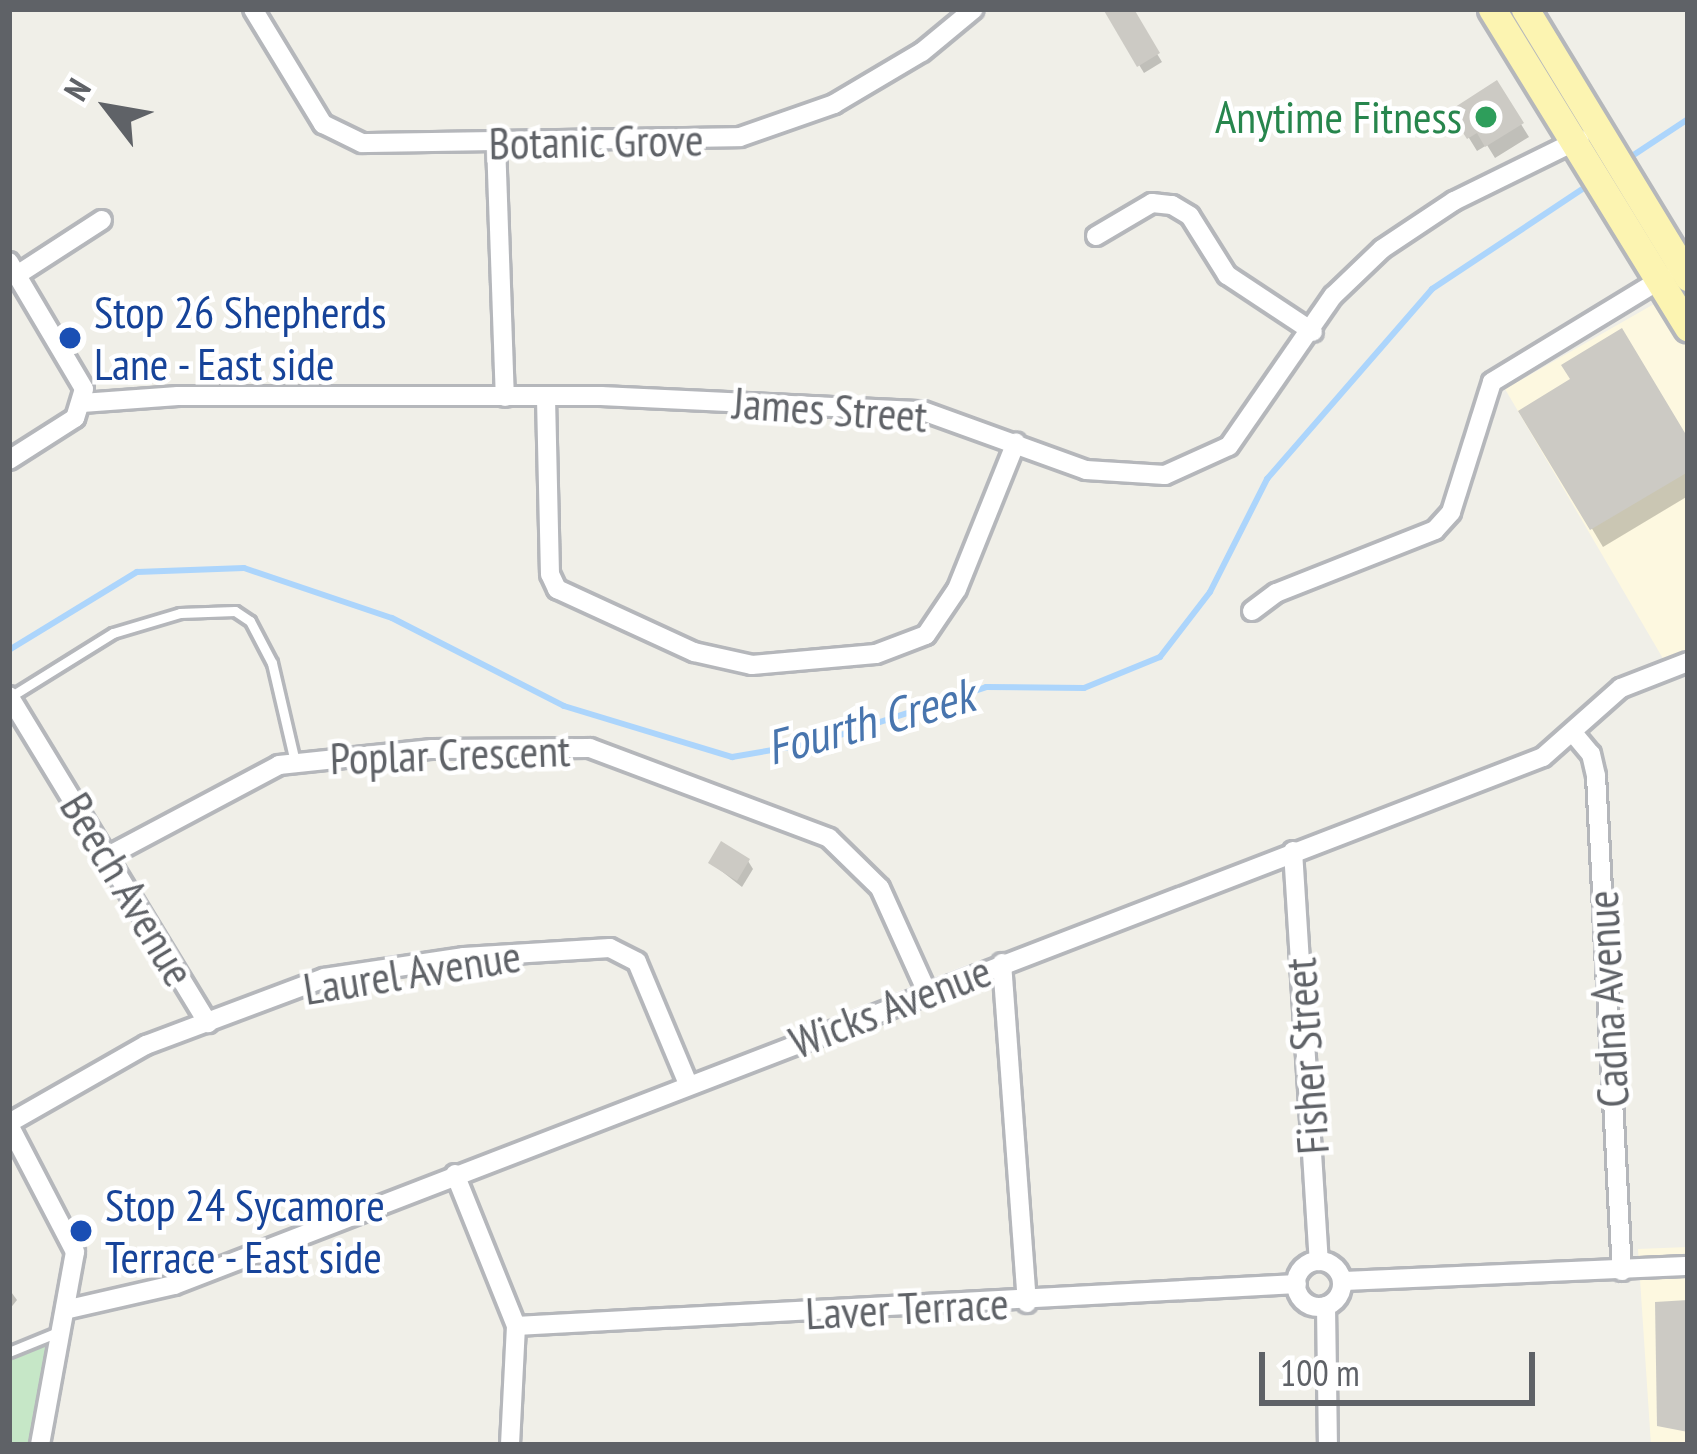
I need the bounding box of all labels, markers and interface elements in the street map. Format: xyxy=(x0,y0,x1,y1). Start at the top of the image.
north arrow xyxy=(48,48,168,168)
text: N xyxy=(54,70,100,108)
place label: Anytime Fitness xyxy=(1215,90,1462,144)
marker: Anytime Fitness xyxy=(1473,104,1499,130)
street label: Botanic Grove xyxy=(488,112,704,170)
place label: Stop 26 Shepherds Lane - East side xyxy=(94,285,386,391)
marker: Stop 26 Shepherds Lane - East side xyxy=(57,325,83,351)
street label: James Street xyxy=(731,375,929,443)
water label: Fourth Creek xyxy=(760,666,980,776)
street label: Poplar Crescent xyxy=(329,723,571,785)
street label: Beech Avenue xyxy=(49,782,207,996)
street label: Cadna Avenue xyxy=(1574,888,1640,1110)
street label: Laurel Avenue xyxy=(299,928,525,1016)
street label: Wicks Avenue xyxy=(781,943,999,1069)
street label: Fisher Street xyxy=(1272,956,1340,1156)
place label: Stop 24 Sycamore Terrace - East side xyxy=(105,1178,385,1284)
marker: Stop 24 Sycamore Terrace - East side xyxy=(68,1218,94,1244)
street label: Laver Terrace xyxy=(803,1276,1011,1340)
scale bar xyxy=(1265,1328,1541,1402)
text: 100 m xyxy=(1280,1349,1360,1396)

